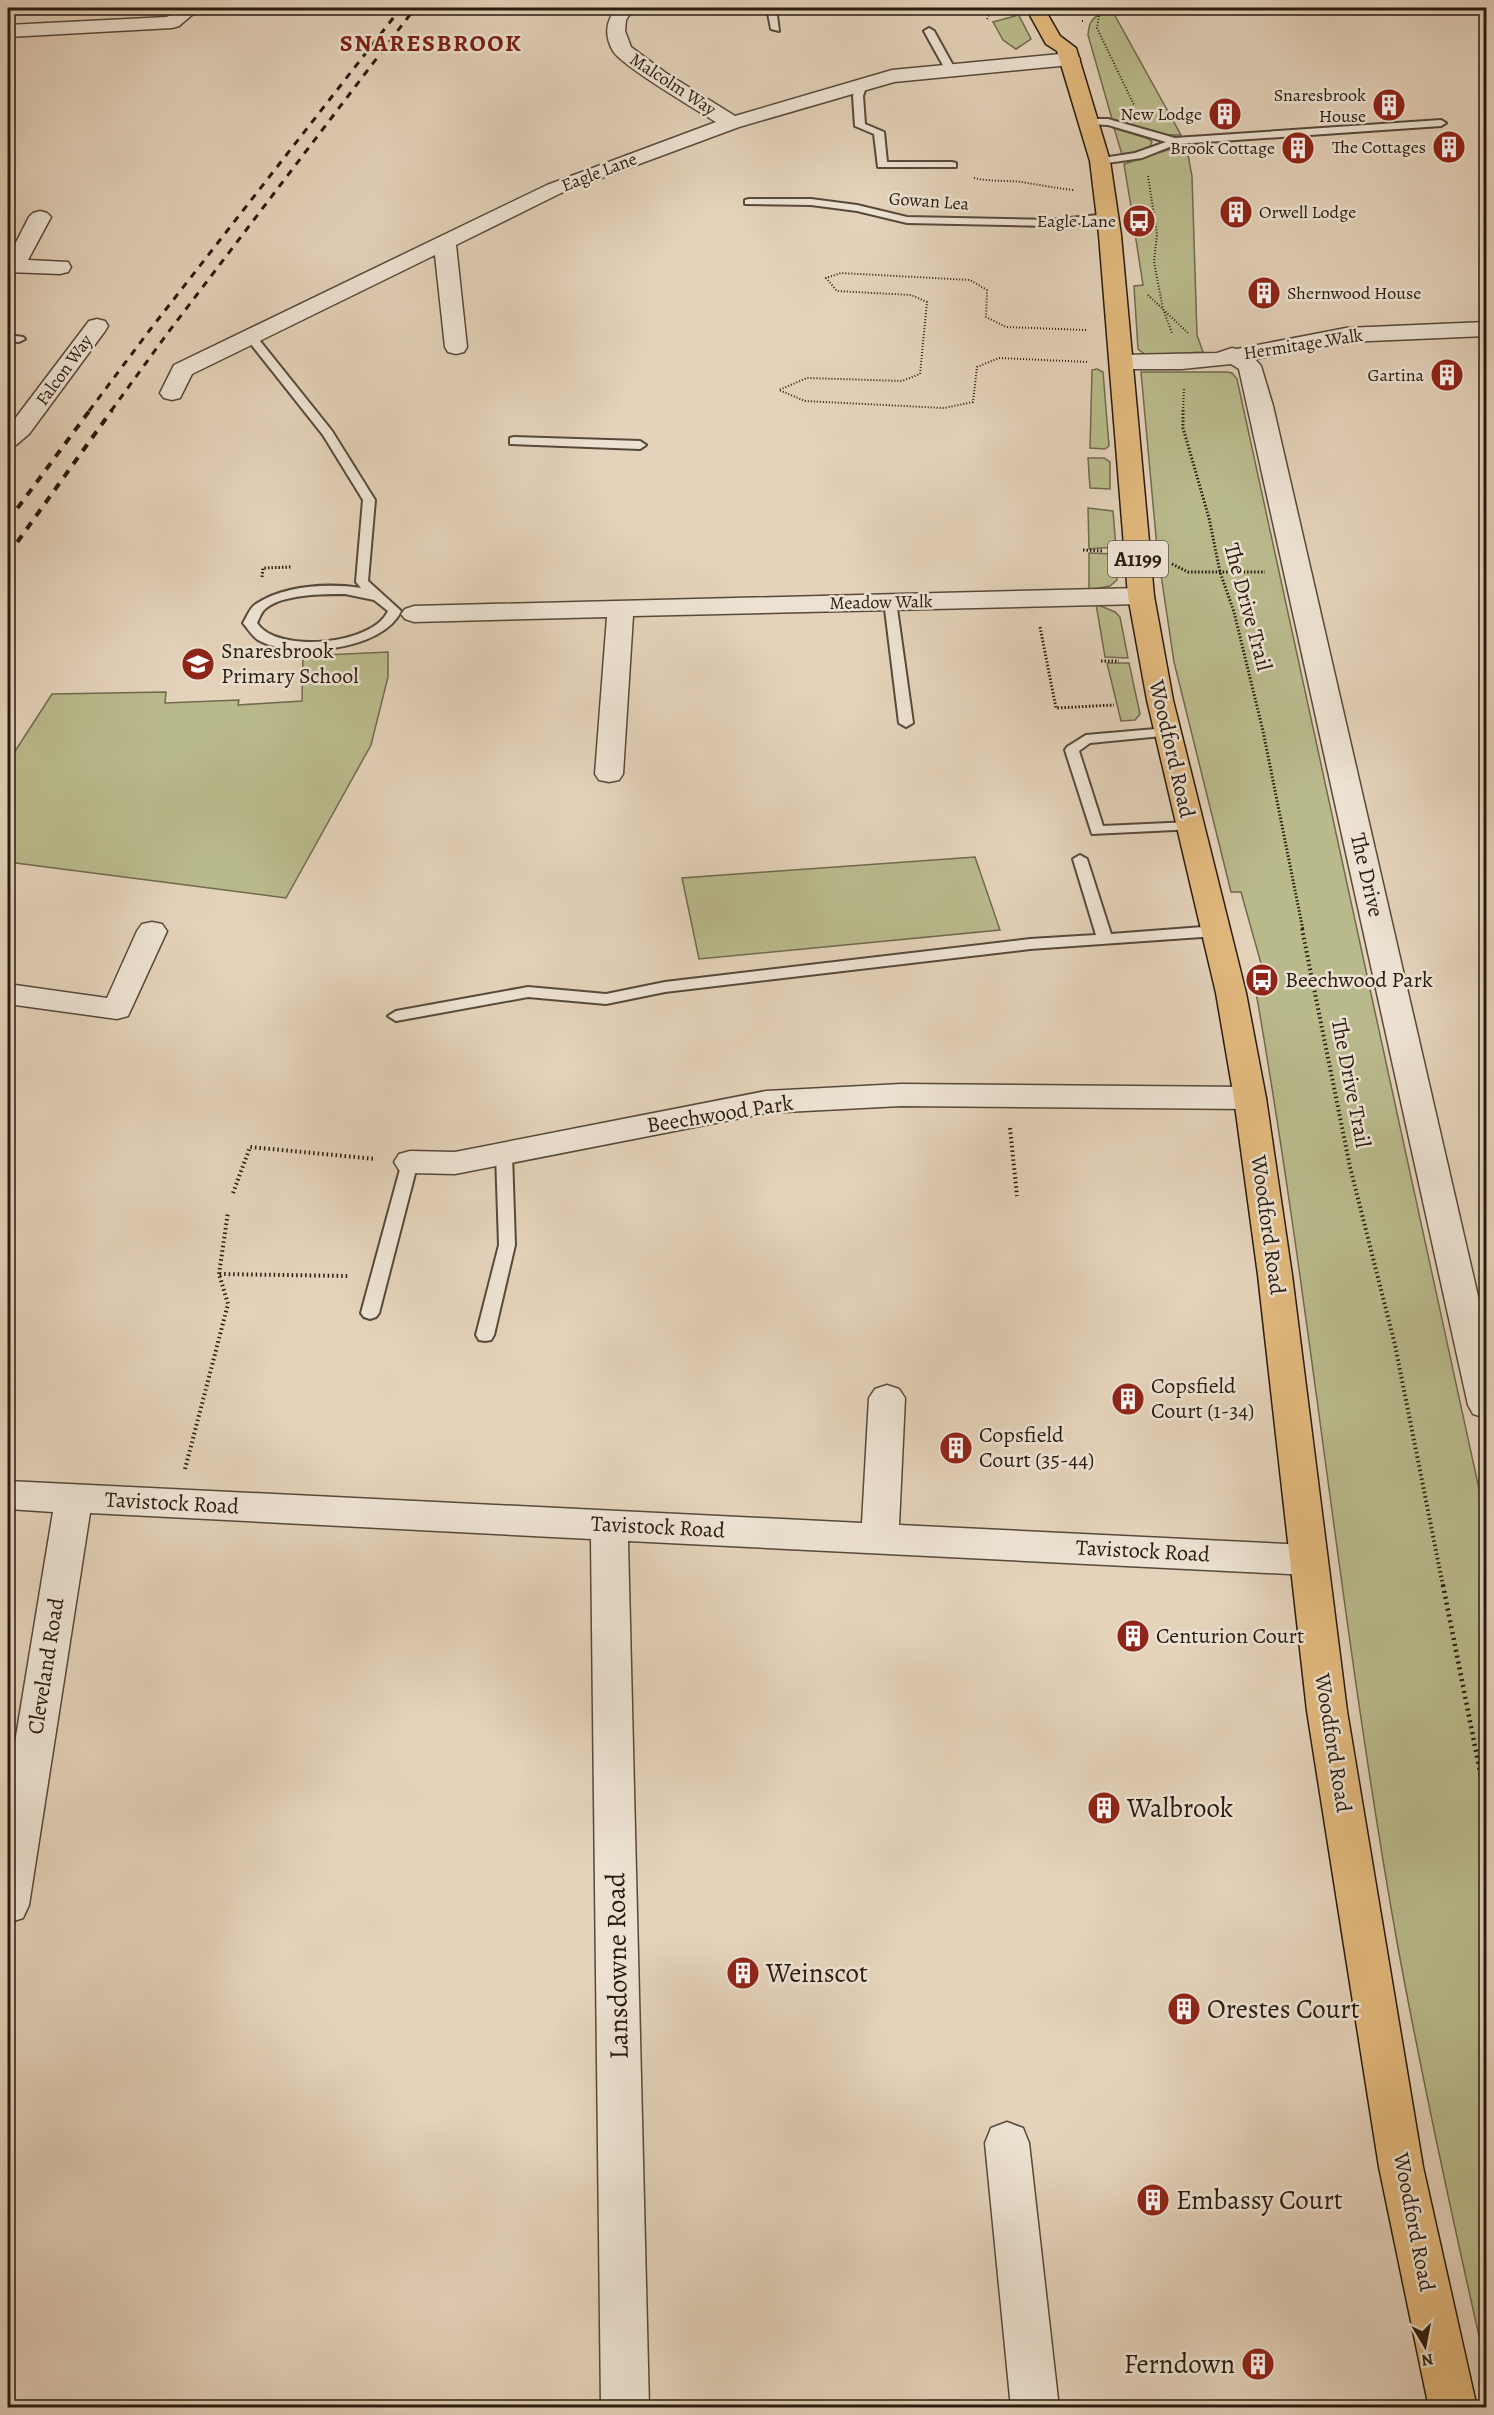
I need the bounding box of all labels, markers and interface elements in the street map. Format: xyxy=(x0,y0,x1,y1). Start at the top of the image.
district label: SNARESBROOK xyxy=(340,27,522,59)
street label: Malcolm Way xyxy=(625,47,722,121)
place label: Snaresbrook House xyxy=(1274,83,1366,128)
building icon: Snaresbrook House xyxy=(1371,87,1407,123)
building icon: New Lodge xyxy=(1207,96,1243,132)
place label: New Lodge xyxy=(1120,102,1202,126)
building icon: The Cottages xyxy=(1431,129,1467,165)
building icon: Brook Cottage xyxy=(1280,130,1316,166)
place label: The Cottages xyxy=(1332,135,1426,159)
place label: Brook Cottage xyxy=(1170,136,1275,160)
street label: Eagle Lane xyxy=(558,147,640,197)
street label: Gowan Lea xyxy=(888,186,970,216)
building icon: Orwell Lodge xyxy=(1218,194,1254,230)
place label: Orwell Lodge xyxy=(1259,200,1356,224)
bus stop icon: Eagle Lane xyxy=(1121,203,1157,239)
place label: Eagle Lane xyxy=(1037,209,1116,233)
building icon: Shernwood House xyxy=(1246,275,1282,311)
place label: Shernwood House xyxy=(1287,281,1421,305)
street label: Hermitage Walk xyxy=(1242,323,1364,365)
street label: Falcon Way xyxy=(30,329,98,410)
building icon: Gartina xyxy=(1429,357,1465,393)
place label: Gartina xyxy=(1368,363,1425,387)
street label: The Drive Trail xyxy=(1217,540,1279,674)
road number: A1199 xyxy=(1108,541,1168,577)
street label: Meadow Walk xyxy=(829,589,933,615)
place label: Snaresbrook Primary School xyxy=(221,636,359,691)
school or university icon: Snaresbrook Primary School xyxy=(180,646,216,682)
street label: Woodford Road xyxy=(1141,676,1202,821)
street label: The Drive xyxy=(1343,830,1391,920)
bus stop icon: Beechwood Park xyxy=(1244,962,1280,998)
place label: Beechwood Park xyxy=(1285,965,1433,995)
street label: The Drive Trail xyxy=(1324,1016,1378,1150)
street label: Beechwood Park xyxy=(645,1088,795,1140)
street label: Woodford Road xyxy=(1243,1152,1293,1297)
place label: Copsfield Court (1-34) xyxy=(1151,1371,1254,1426)
building icon: Copsfield Court (1-34) xyxy=(1110,1381,1146,1417)
place label: Copsfield Court (35-44) xyxy=(979,1420,1094,1475)
building icon: Copsfield Court (35-44) xyxy=(938,1430,974,1466)
street label: Tavistock Road xyxy=(104,1485,240,1522)
street label: Tavistock Road xyxy=(590,1509,726,1546)
street label: Tavistock Road xyxy=(1075,1533,1211,1570)
street label: Cleveland Road xyxy=(20,1595,72,1736)
building icon: Centurion Court xyxy=(1115,1618,1151,1654)
place label: Centurion Court xyxy=(1156,1621,1304,1651)
street label: Woodford Road xyxy=(1307,1670,1359,1815)
building icon: Walbrook xyxy=(1086,1790,1122,1826)
place label: Walbrook xyxy=(1126,1790,1234,1826)
street label: Lansdowne Road xyxy=(597,1872,637,2060)
building icon: Weinscot xyxy=(725,1955,761,1991)
place label: Weinscot xyxy=(765,1955,868,1991)
building icon: Orestes Court xyxy=(1166,1991,1202,2027)
place label: Orestes Court xyxy=(1207,1991,1360,2027)
street label: Woodford Road xyxy=(1386,2149,1442,2294)
building icon: Embassy Court xyxy=(1135,2182,1171,2218)
place label: Embassy Court xyxy=(1176,2182,1343,2218)
north arrow xyxy=(1395,2316,1455,2376)
place label: Ferndown xyxy=(1124,2346,1235,2382)
building icon: Ferndown xyxy=(1240,2346,1276,2382)
text: N xyxy=(1419,2348,1435,2372)

